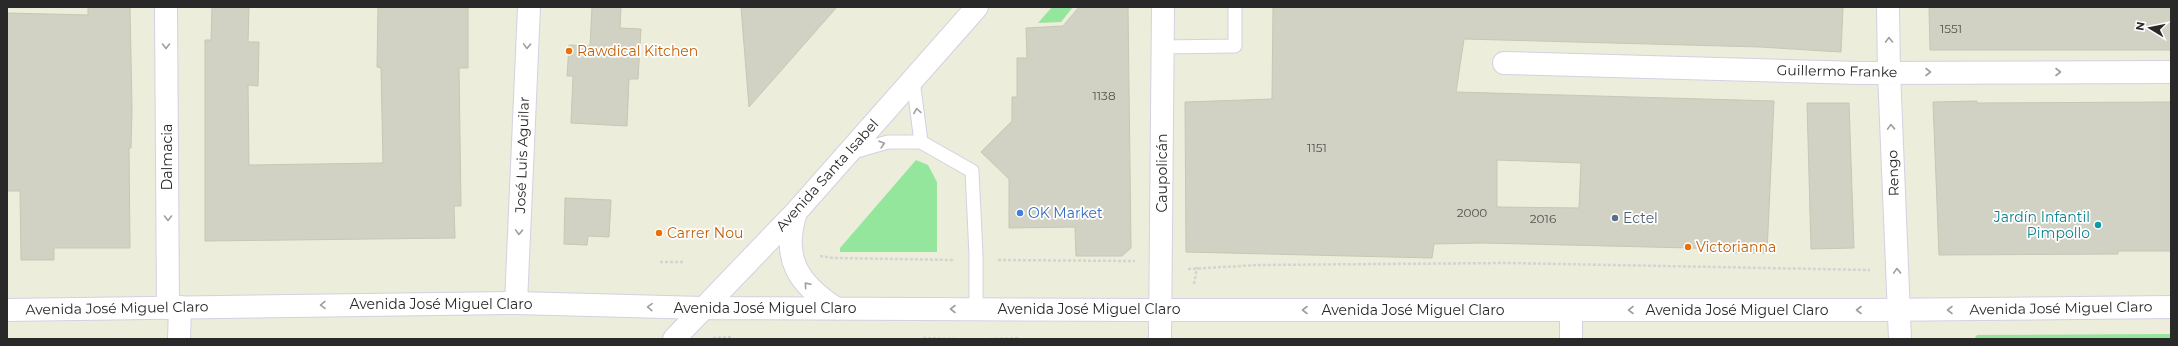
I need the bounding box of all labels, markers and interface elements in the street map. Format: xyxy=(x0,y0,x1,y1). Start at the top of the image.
north arrow xyxy=(2130,8,2170,48)
house number: 1551 xyxy=(1940,21,1962,36)
text: N xyxy=(2132,21,2148,32)
one-way arrow xyxy=(1885,37,1893,43)
place label: Rawdical Kitchen xyxy=(577,42,698,60)
one-way arrow xyxy=(162,43,170,49)
one-way arrow xyxy=(523,43,531,49)
marker: Rawdical Kitchen xyxy=(564,46,574,56)
street label: Guillermo Franke xyxy=(1776,61,1898,81)
one-way arrow xyxy=(1925,68,1931,76)
one-way arrow xyxy=(2055,68,2061,76)
house number: 1138 xyxy=(1092,88,1116,103)
street label: José Luis Aguilar xyxy=(511,96,533,215)
one-way arrow xyxy=(913,108,921,114)
street label: Avenida Santa Isabel xyxy=(772,115,882,235)
street label: Dalmacia xyxy=(158,124,176,190)
one-way arrow xyxy=(1887,124,1895,130)
street label: Caupolicán xyxy=(1153,134,1171,212)
one-way arrow xyxy=(878,140,885,149)
house number: 1151 xyxy=(1307,140,1327,155)
street label: Rengo xyxy=(1883,149,1903,197)
place label: OK Market xyxy=(1028,204,1103,222)
house number: 2000 xyxy=(1457,205,1487,220)
marker: OK Market xyxy=(1015,208,1025,218)
place label: Jardín Infantil Pimpollo xyxy=(1993,208,2090,242)
place label: Ectel xyxy=(1623,209,1658,227)
house number: 2016 xyxy=(1530,211,1556,226)
marker: Ectel xyxy=(1610,213,1620,223)
one-way arrow xyxy=(164,215,172,221)
marker: Jardín Infantil Pimpollo xyxy=(2093,220,2103,230)
place label: Carrer Nou xyxy=(667,224,743,242)
marker: Carrer Nou xyxy=(654,228,664,238)
one-way arrow xyxy=(515,229,523,235)
place label: Victorianna xyxy=(1696,238,1776,256)
marker: Victorianna xyxy=(1683,242,1693,252)
one-way arrow xyxy=(1892,268,1901,274)
one-way arrow xyxy=(804,282,811,290)
street label: Avenida José Miguel Claro xyxy=(349,295,533,313)
street label: Avenida José Miguel Claro xyxy=(25,297,209,319)
street label: Avenida José Miguel Claro xyxy=(1969,297,2153,319)
street label: Avenida José Miguel Claro xyxy=(673,299,857,317)
street label: Avenida José Miguel Claro xyxy=(997,300,1181,318)
one-way arrow xyxy=(320,301,326,310)
street label: Avenida José Miguel Claro xyxy=(1321,301,1505,319)
street label: Avenida José Miguel Claro xyxy=(1645,301,1829,319)
one-way arrow xyxy=(647,303,653,311)
one-way arrow xyxy=(950,305,956,313)
one-way arrow xyxy=(1302,306,1308,314)
one-way arrow xyxy=(1628,306,1634,314)
one-way arrow xyxy=(1856,306,1862,314)
one-way arrow xyxy=(1947,306,1953,314)

